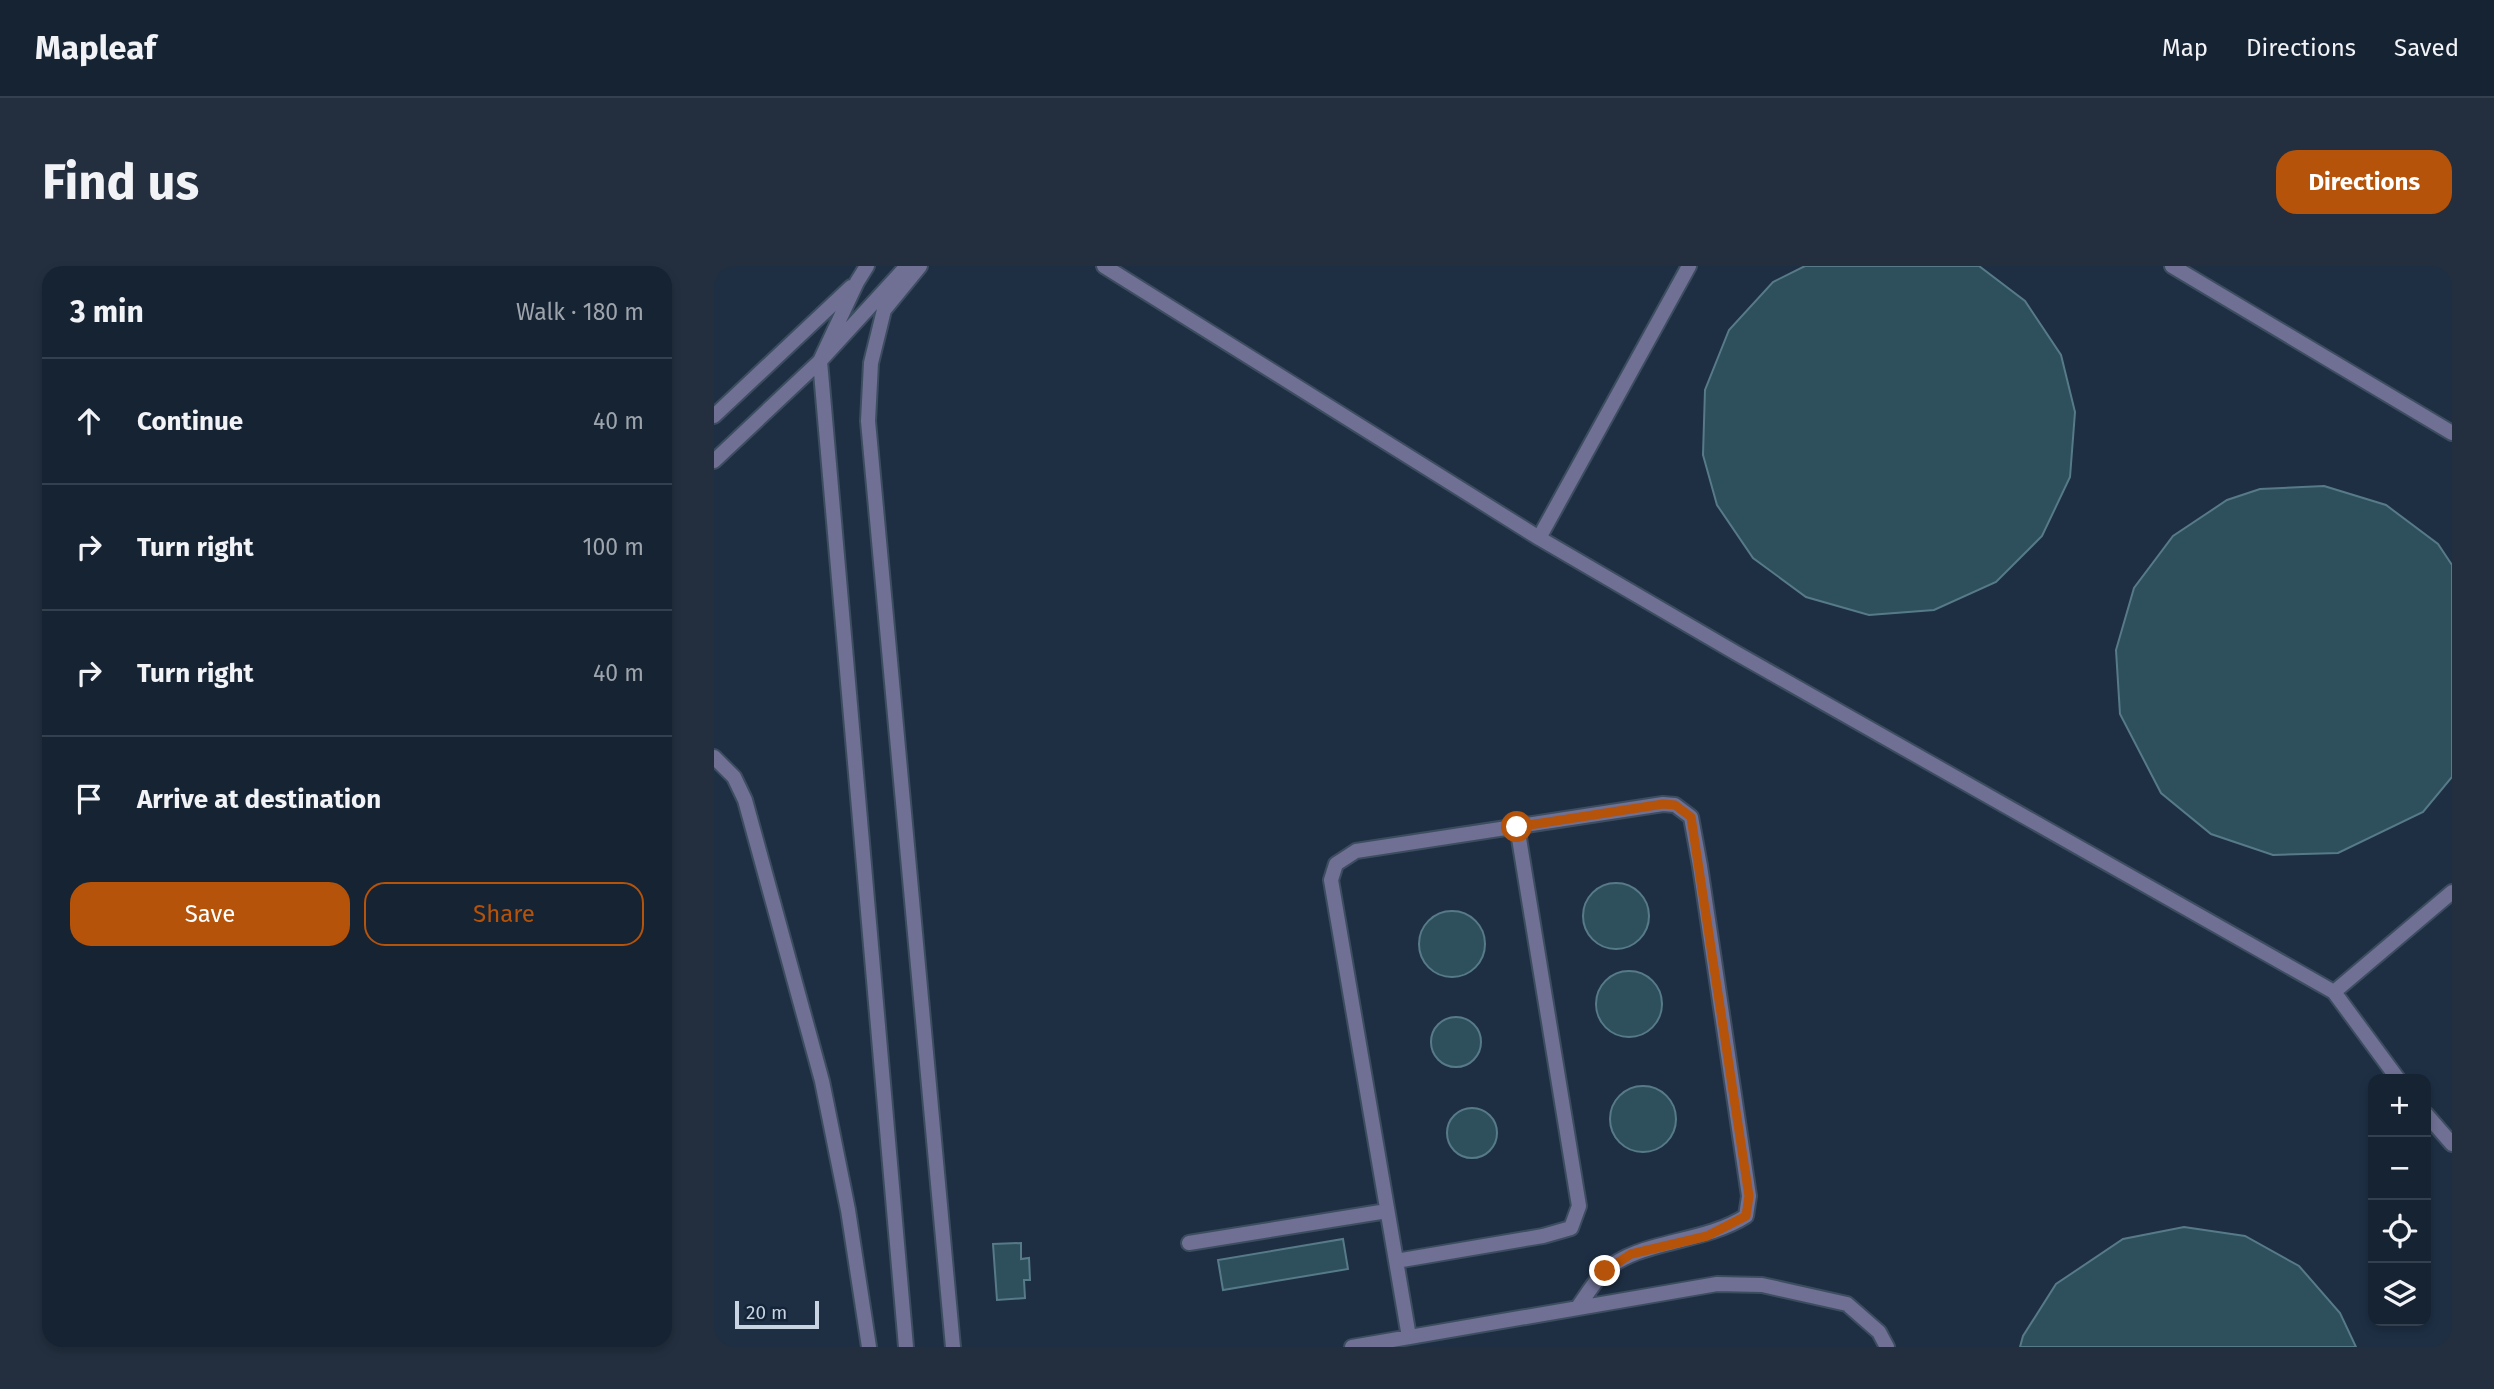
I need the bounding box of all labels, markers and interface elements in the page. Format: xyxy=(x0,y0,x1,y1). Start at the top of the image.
text: Mapleaf xyxy=(35,28,156,68)
text: Map xyxy=(2162,34,2208,62)
text: Directions xyxy=(2246,34,2356,62)
text: Saved xyxy=(2394,34,2459,62)
button: Directions xyxy=(2276,150,2452,214)
text: Find us xyxy=(42,153,199,212)
text: 3 min xyxy=(70,294,144,330)
text: Walk · 180 m xyxy=(516,298,644,326)
icon: ahead xyxy=(70,402,108,440)
text: Continue xyxy=(137,406,243,437)
text: 40 m xyxy=(593,407,644,435)
icon: right xyxy=(70,528,108,566)
text: Turn right xyxy=(137,532,254,563)
text: 100 m xyxy=(583,533,644,561)
icon: right xyxy=(70,654,108,692)
text: Turn right xyxy=(137,658,254,689)
text: 40 m xyxy=(593,659,644,687)
icon: arrive xyxy=(70,780,108,818)
text: Arrive at destination xyxy=(137,784,381,815)
route start xyxy=(1501,811,1532,842)
button: Save xyxy=(70,882,350,946)
button: Share xyxy=(364,882,644,946)
map controls xyxy=(2368,1074,2431,1326)
button: + xyxy=(2368,1074,2431,1137)
button: − xyxy=(2368,1137,2431,1200)
button: locate xyxy=(2368,1200,2431,1263)
route end xyxy=(1589,1255,1620,1286)
button: layers xyxy=(2368,1263,2431,1326)
scale bar xyxy=(735,1298,819,1330)
text: 20 m xyxy=(746,1301,787,1324)

